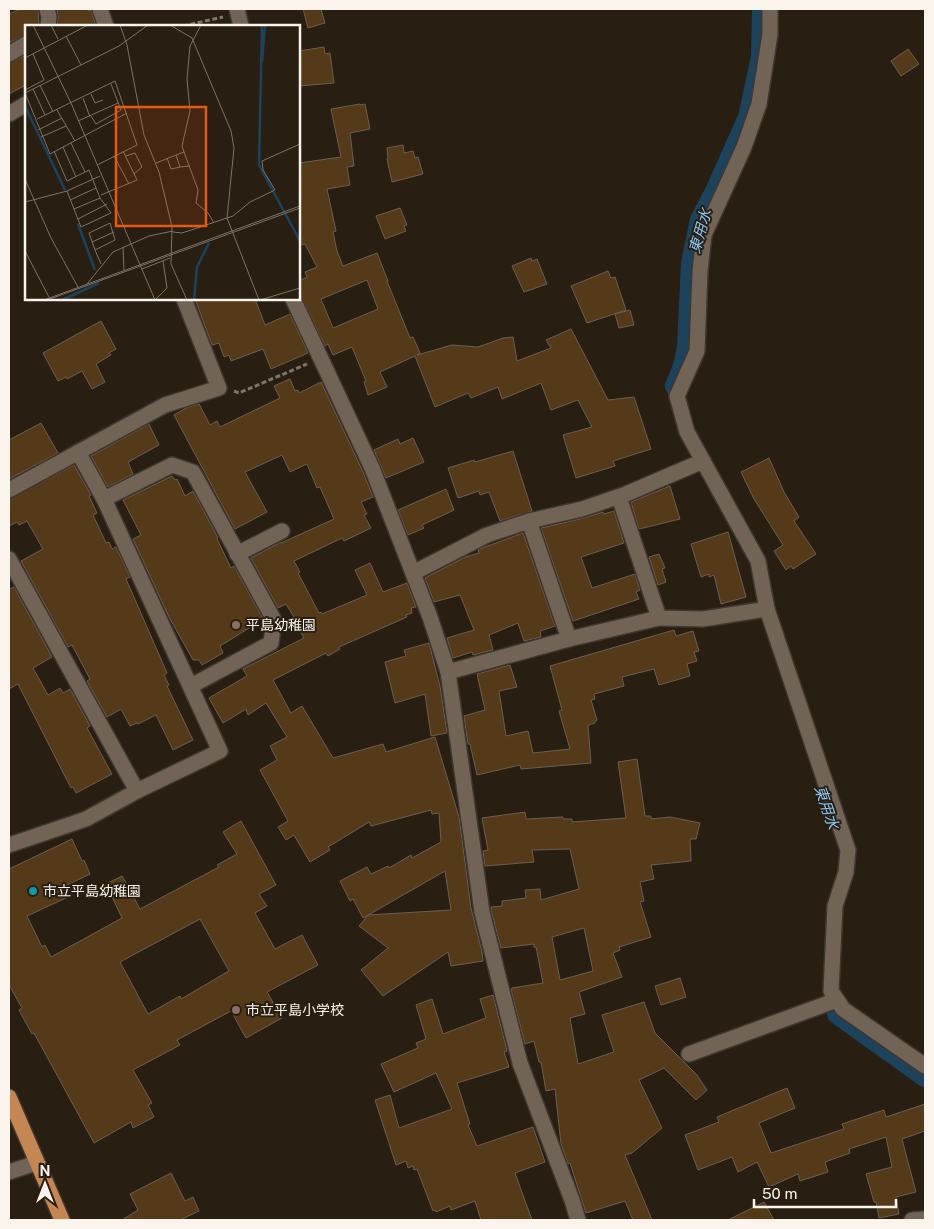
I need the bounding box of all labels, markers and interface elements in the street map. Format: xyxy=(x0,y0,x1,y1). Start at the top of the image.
inset map xyxy=(25,25,300,300)
water label: 東用水 xyxy=(686,205,715,255)
place label: 平島幼稚園 xyxy=(246,617,316,633)
marker: 平島幼稚園 xyxy=(230,619,242,631)
water label: 東用水 xyxy=(812,783,843,833)
place label: 市立平島幼稚園 xyxy=(43,883,141,899)
marker: 市立平島幼稚園 xyxy=(27,885,39,897)
place label: 市立平島小学校 xyxy=(246,1002,344,1018)
marker: 市立平島小学校 xyxy=(230,1004,242,1016)
north arrow xyxy=(20,1159,70,1209)
text: N xyxy=(40,1163,50,1179)
scale bar xyxy=(754,1176,896,1208)
text: 50 m xyxy=(762,1185,797,1202)

